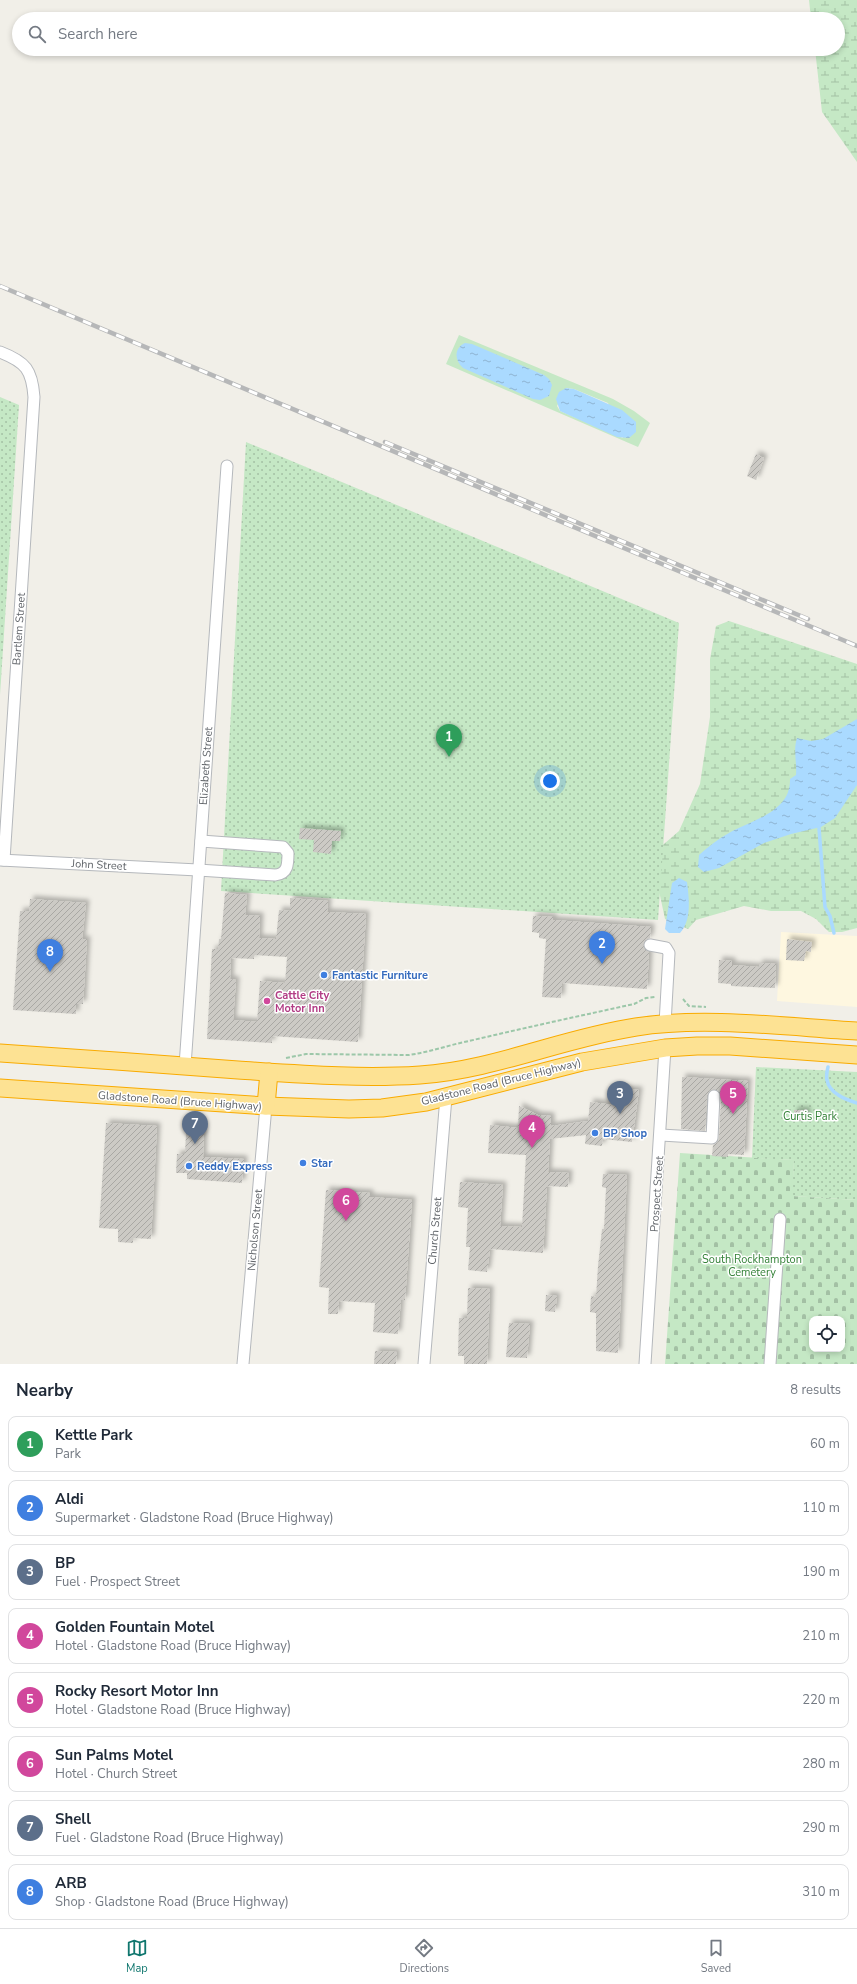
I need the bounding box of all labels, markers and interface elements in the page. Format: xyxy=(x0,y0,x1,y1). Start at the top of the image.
search box xyxy=(12,12,845,56)
icon: search xyxy=(26,23,48,45)
text: Search here xyxy=(58,24,138,44)
street label: Bartlem Street xyxy=(9,592,29,666)
pin: 1 xyxy=(436,724,462,757)
street label: Elizabeth Street xyxy=(196,726,216,806)
your location xyxy=(540,771,560,791)
street label: John Street xyxy=(70,856,127,874)
pin: 2 xyxy=(589,931,615,964)
pin: 8 xyxy=(37,939,63,972)
place label: Fantastic Furniture xyxy=(332,968,428,983)
marker: Fantastic Furniture xyxy=(319,970,329,980)
place label: Cattle City Motor Inn xyxy=(275,988,329,1016)
marker: Cattle City Motor Inn xyxy=(262,996,272,1006)
street label: Gladstone Road (Bruce Highway) xyxy=(419,1055,583,1109)
pin: 3 xyxy=(607,1081,633,1114)
pin: 5 xyxy=(720,1081,746,1114)
street label: Gladstone Road (Bruce Highway) xyxy=(98,1088,262,1114)
park label: Curtis Park xyxy=(783,1109,838,1124)
pin: 7 xyxy=(182,1111,208,1144)
pin: 4 xyxy=(519,1115,545,1148)
place label: BP Shop xyxy=(603,1126,647,1141)
marker: BP Shop xyxy=(590,1128,600,1138)
street label: Prospect Street xyxy=(647,1155,667,1233)
place label: Star xyxy=(311,1156,333,1171)
marker: Star xyxy=(298,1158,308,1168)
place label: Reddy Express xyxy=(197,1159,272,1174)
marker: Reddy Express xyxy=(184,1161,194,1171)
street label: Nicholson Street xyxy=(244,1188,266,1271)
pin: 6 xyxy=(333,1188,359,1221)
street label: Church Street xyxy=(425,1196,445,1265)
park label: South Rockhampton Cemetery xyxy=(702,1252,802,1280)
map controls xyxy=(809,1316,845,1352)
button: locate xyxy=(809,1316,845,1352)
text: Nearby xyxy=(16,1379,73,1402)
text: 8 results xyxy=(790,1381,841,1399)
text: Kettle Park xyxy=(55,1425,132,1445)
text: 1 xyxy=(26,1435,34,1453)
text: 60 m xyxy=(810,1435,840,1453)
text: Park xyxy=(55,1445,81,1463)
text: Aldi xyxy=(55,1489,84,1509)
text: 2 xyxy=(26,1499,34,1517)
text: 110 m xyxy=(802,1499,840,1517)
text: Supermarket · Gladstone Road (Bruce Highway) xyxy=(55,1509,334,1527)
text: BP xyxy=(55,1553,75,1573)
text: 3 xyxy=(26,1563,34,1581)
text: 190 m xyxy=(802,1563,840,1581)
text: Fuel · Prospect Street xyxy=(55,1573,180,1591)
text: Golden Fountain Motel xyxy=(55,1617,214,1637)
text: 4 xyxy=(26,1627,34,1645)
text: 210 m xyxy=(802,1627,840,1645)
text: Hotel · Gladstone Road (Bruce Highway) xyxy=(55,1637,291,1655)
text: Rocky Resort Motor Inn xyxy=(55,1681,218,1701)
text: 5 xyxy=(26,1691,34,1709)
text: 220 m xyxy=(802,1691,840,1709)
text: Hotel · Gladstone Road (Bruce Highway) xyxy=(55,1701,291,1719)
text: Sun Palms Motel xyxy=(55,1745,173,1765)
text: 6 xyxy=(26,1755,34,1773)
text: 280 m xyxy=(802,1755,840,1773)
text: Hotel · Church Street xyxy=(55,1765,177,1783)
text: Shell xyxy=(55,1809,91,1829)
text: 7 xyxy=(26,1819,34,1837)
text: 290 m xyxy=(802,1819,840,1837)
text: Fuel · Gladstone Road (Bruce Highway) xyxy=(55,1829,284,1847)
text: ARB xyxy=(55,1873,87,1893)
text: 8 xyxy=(26,1883,34,1901)
text: 310 m xyxy=(802,1883,840,1901)
text: Shop · Gladstone Road (Bruce Highway) xyxy=(55,1893,289,1911)
tab: Map xyxy=(126,1937,148,1976)
tab: Directions xyxy=(400,1937,449,1976)
tab: Saved xyxy=(701,1937,731,1976)

